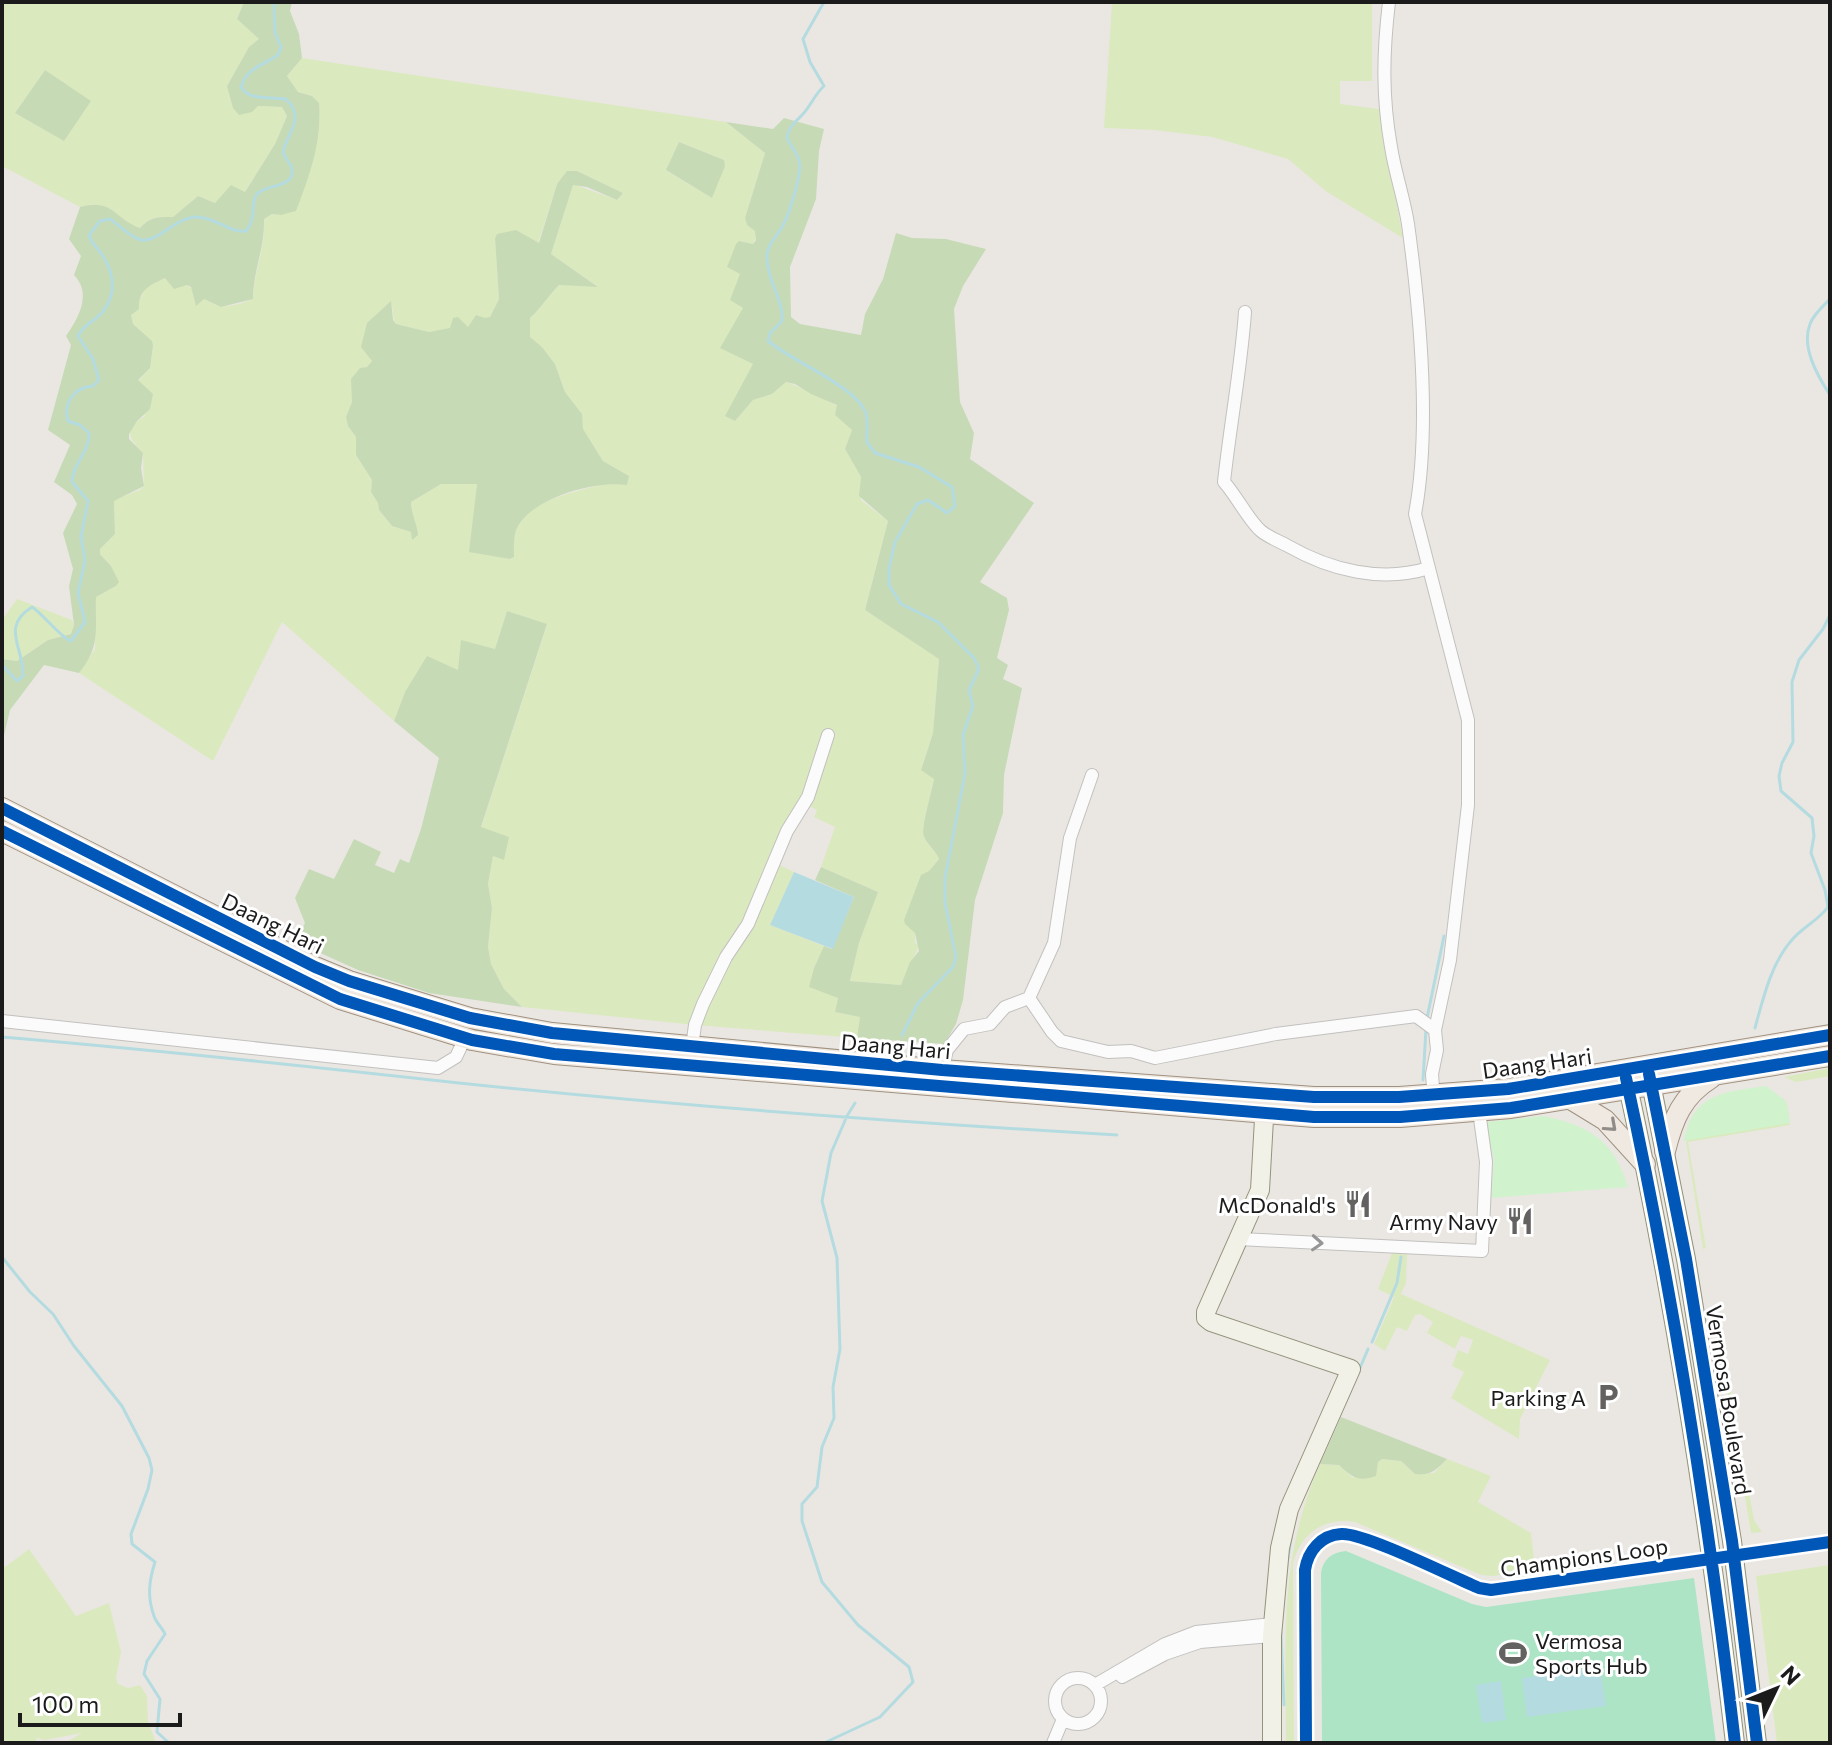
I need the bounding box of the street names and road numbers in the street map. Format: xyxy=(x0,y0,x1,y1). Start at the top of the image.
street label: Daang Hari xyxy=(217,887,329,959)
street label: Daang Hari xyxy=(840,1028,952,1064)
street label: Daang Hari xyxy=(1480,1042,1594,1084)
street label: Vermosa Boulevard xyxy=(1701,1303,1757,1497)
street label: Champions Loop xyxy=(1498,1532,1670,1582)

